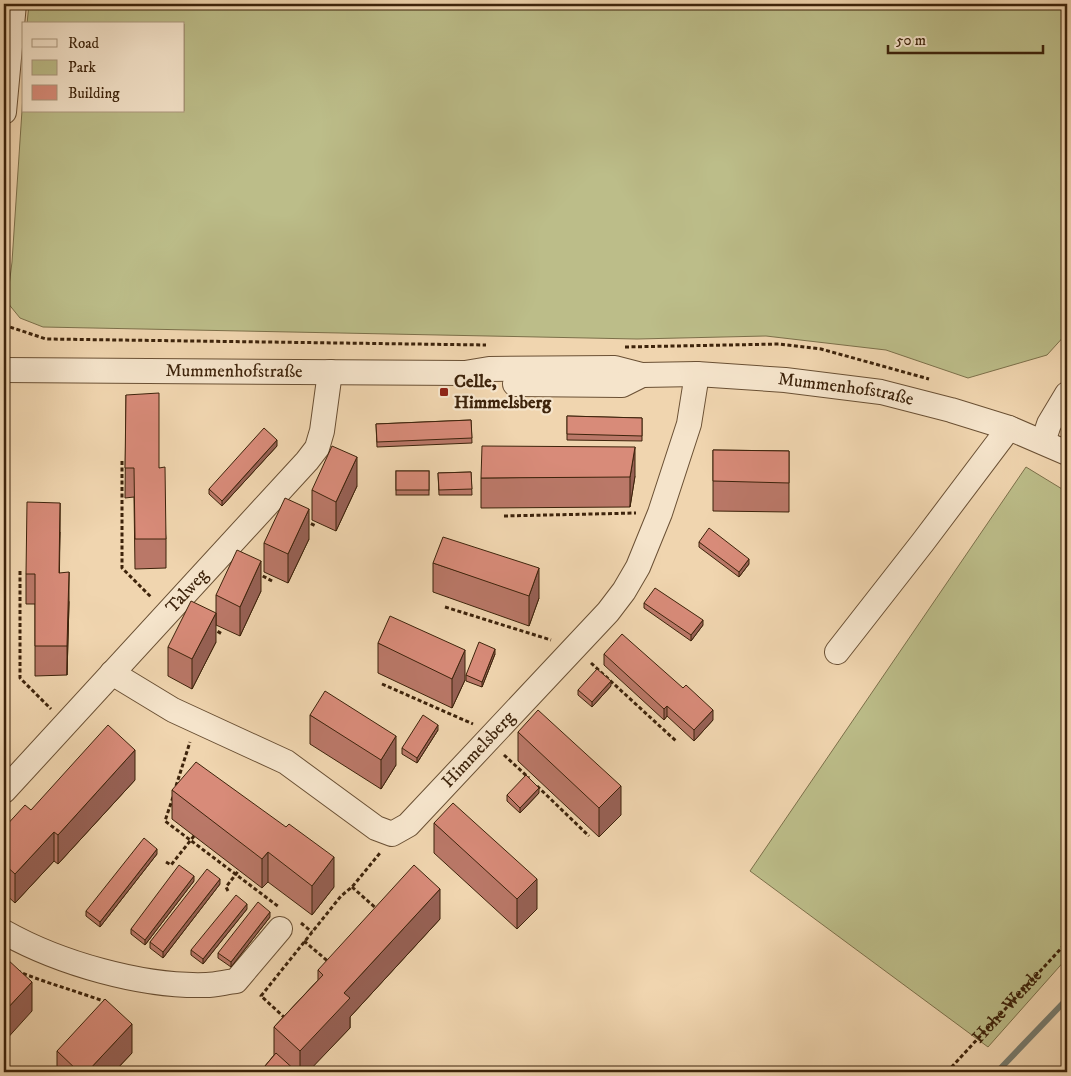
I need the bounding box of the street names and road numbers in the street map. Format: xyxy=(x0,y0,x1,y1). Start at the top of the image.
street label: Mummenhofstraße xyxy=(165,360,303,383)
street label: Mummenhofstraße xyxy=(777,368,916,411)
street label: Talweg xyxy=(161,564,213,618)
street label: Himmelsberg xyxy=(437,707,520,793)
street label: Hohe Wende xyxy=(968,965,1047,1048)

